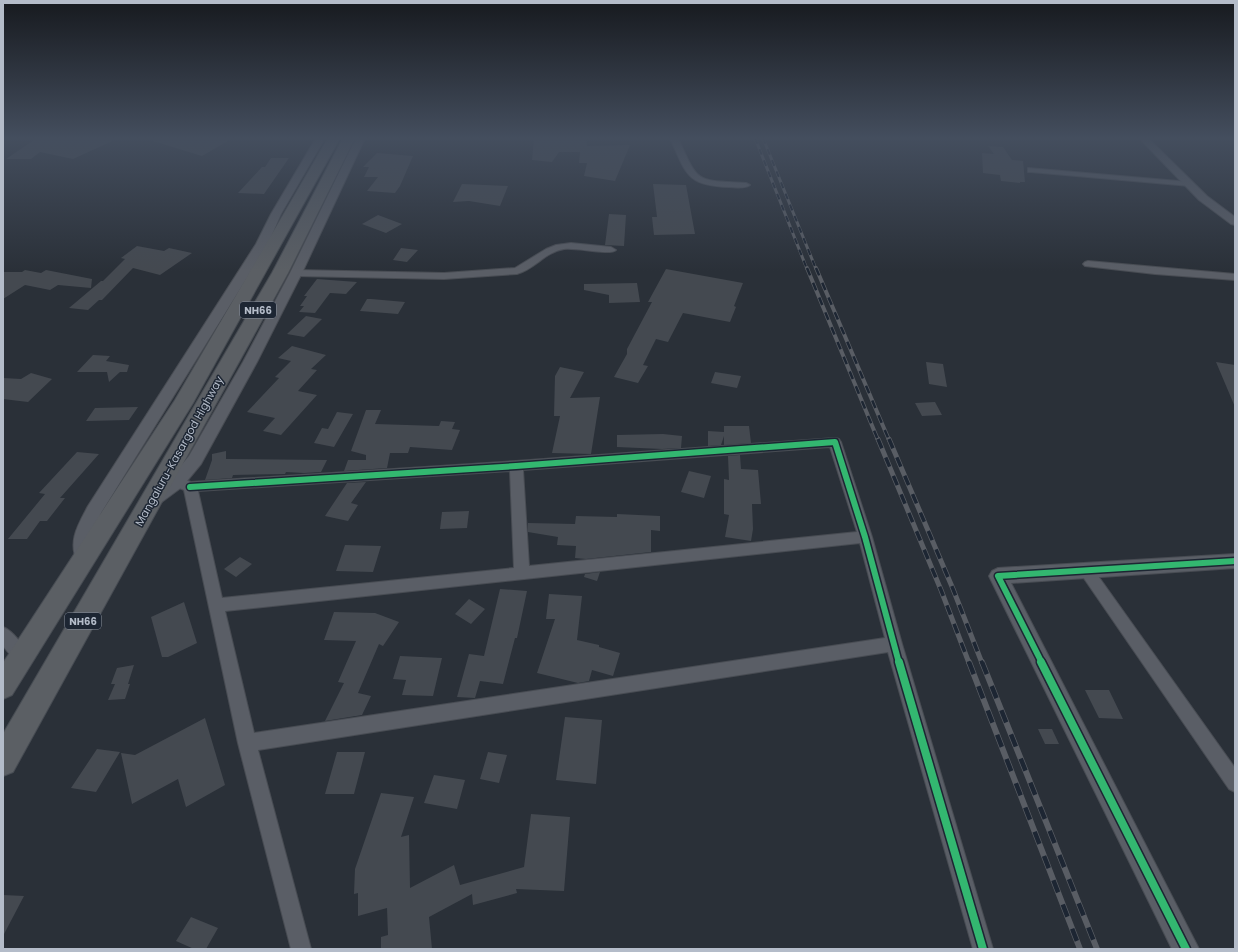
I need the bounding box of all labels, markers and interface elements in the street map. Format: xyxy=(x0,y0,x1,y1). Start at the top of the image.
road number: NH66 xyxy=(240,302,276,318)
street label: Mangaluru-Kasargod Highway xyxy=(131,372,227,529)
road number: NH66 xyxy=(65,613,101,629)

